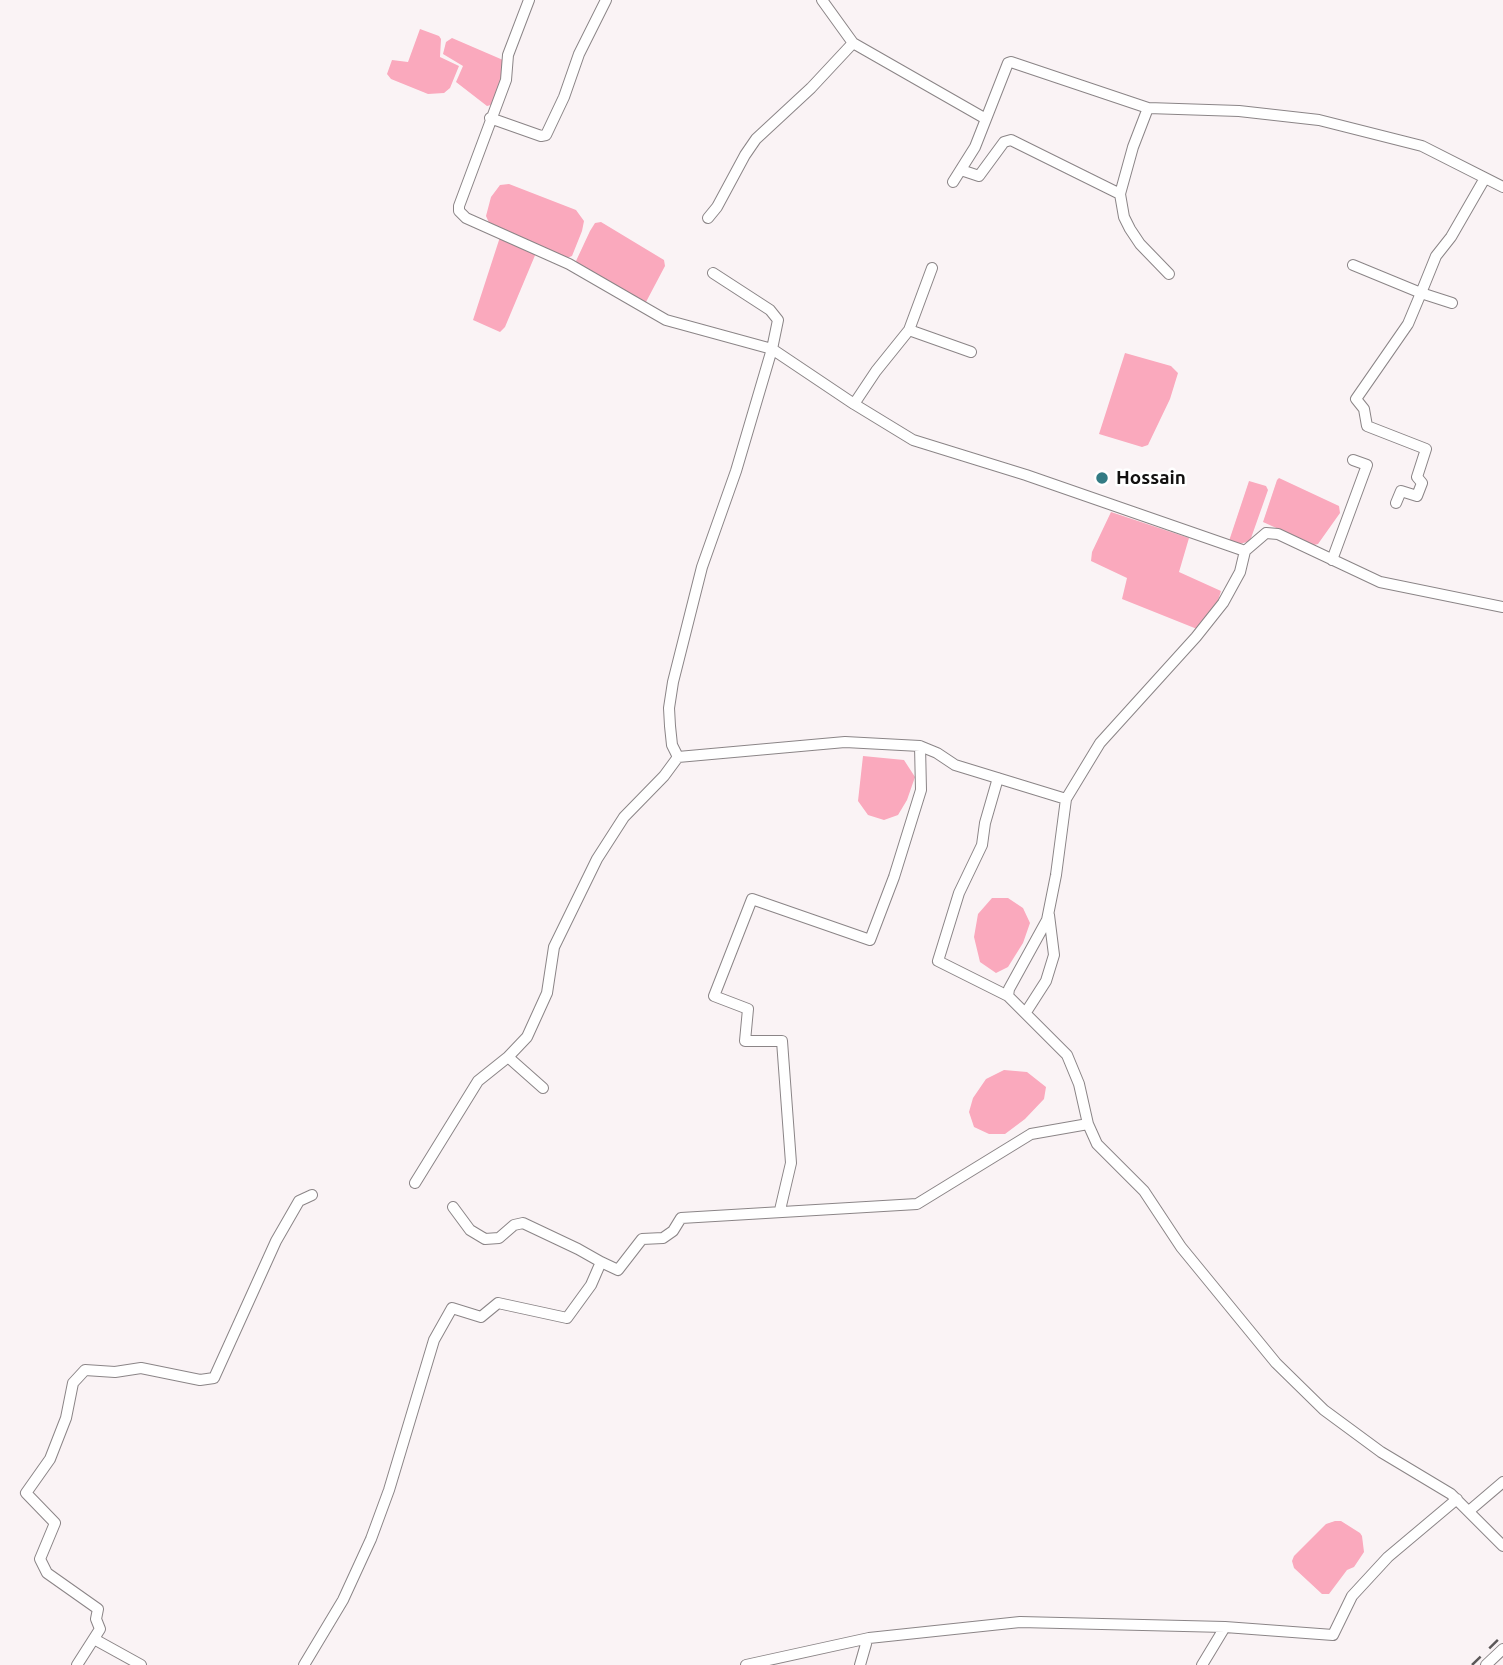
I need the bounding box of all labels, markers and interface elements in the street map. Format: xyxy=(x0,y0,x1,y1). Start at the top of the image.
place label: Hossain xyxy=(1116,467,1186,489)
marker: Hossain xyxy=(1094,470,1110,486)

